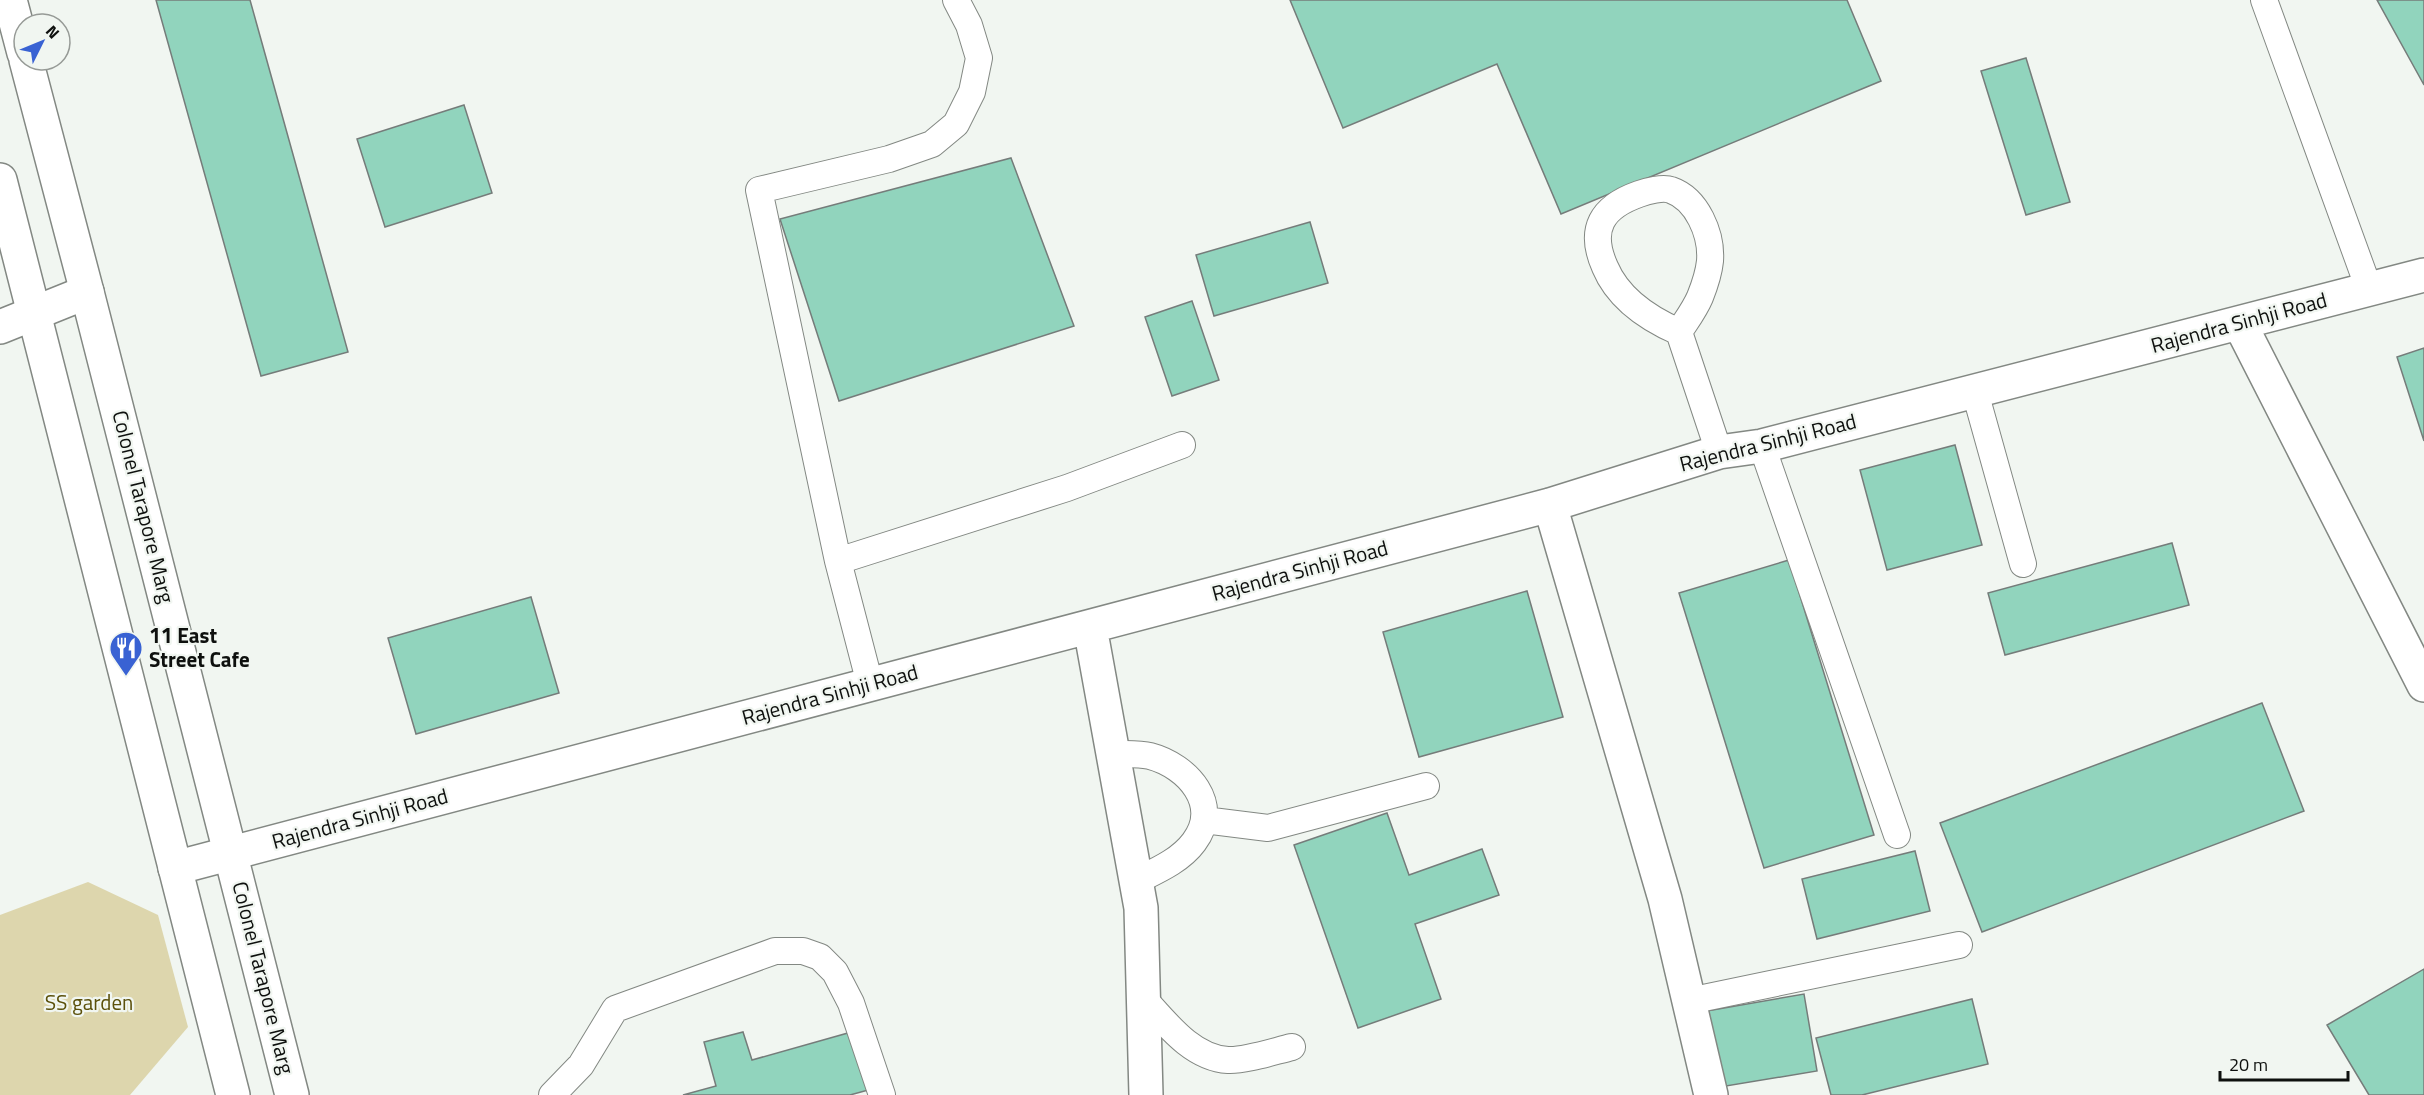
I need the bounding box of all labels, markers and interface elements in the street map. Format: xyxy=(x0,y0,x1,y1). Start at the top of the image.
north arrow xyxy=(12,12,72,72)
text: N xyxy=(40,20,66,44)
street label: Rajendra Sinhji Road xyxy=(2147,283,2330,361)
street label: Rajendra Sinhji Road xyxy=(1676,405,1860,479)
street label: Colonel Tarapore Marg xyxy=(105,407,183,607)
street label: Rajendra Sinhji Road xyxy=(1208,531,1391,609)
place label: 11 East Street Cafe xyxy=(149,619,250,675)
restaurant icon: 11 East Street Cafe xyxy=(108,630,144,677)
street label: Rajendra Sinhji Road xyxy=(738,655,921,733)
street label: Rajendra Sinhji Road xyxy=(268,779,451,857)
street label: Colonel Tarapore Marg xyxy=(225,878,303,1078)
park label: SS garden xyxy=(45,986,133,1018)
scale bar xyxy=(2220,1044,2348,1082)
text: 20 m xyxy=(2229,1051,2268,1078)

